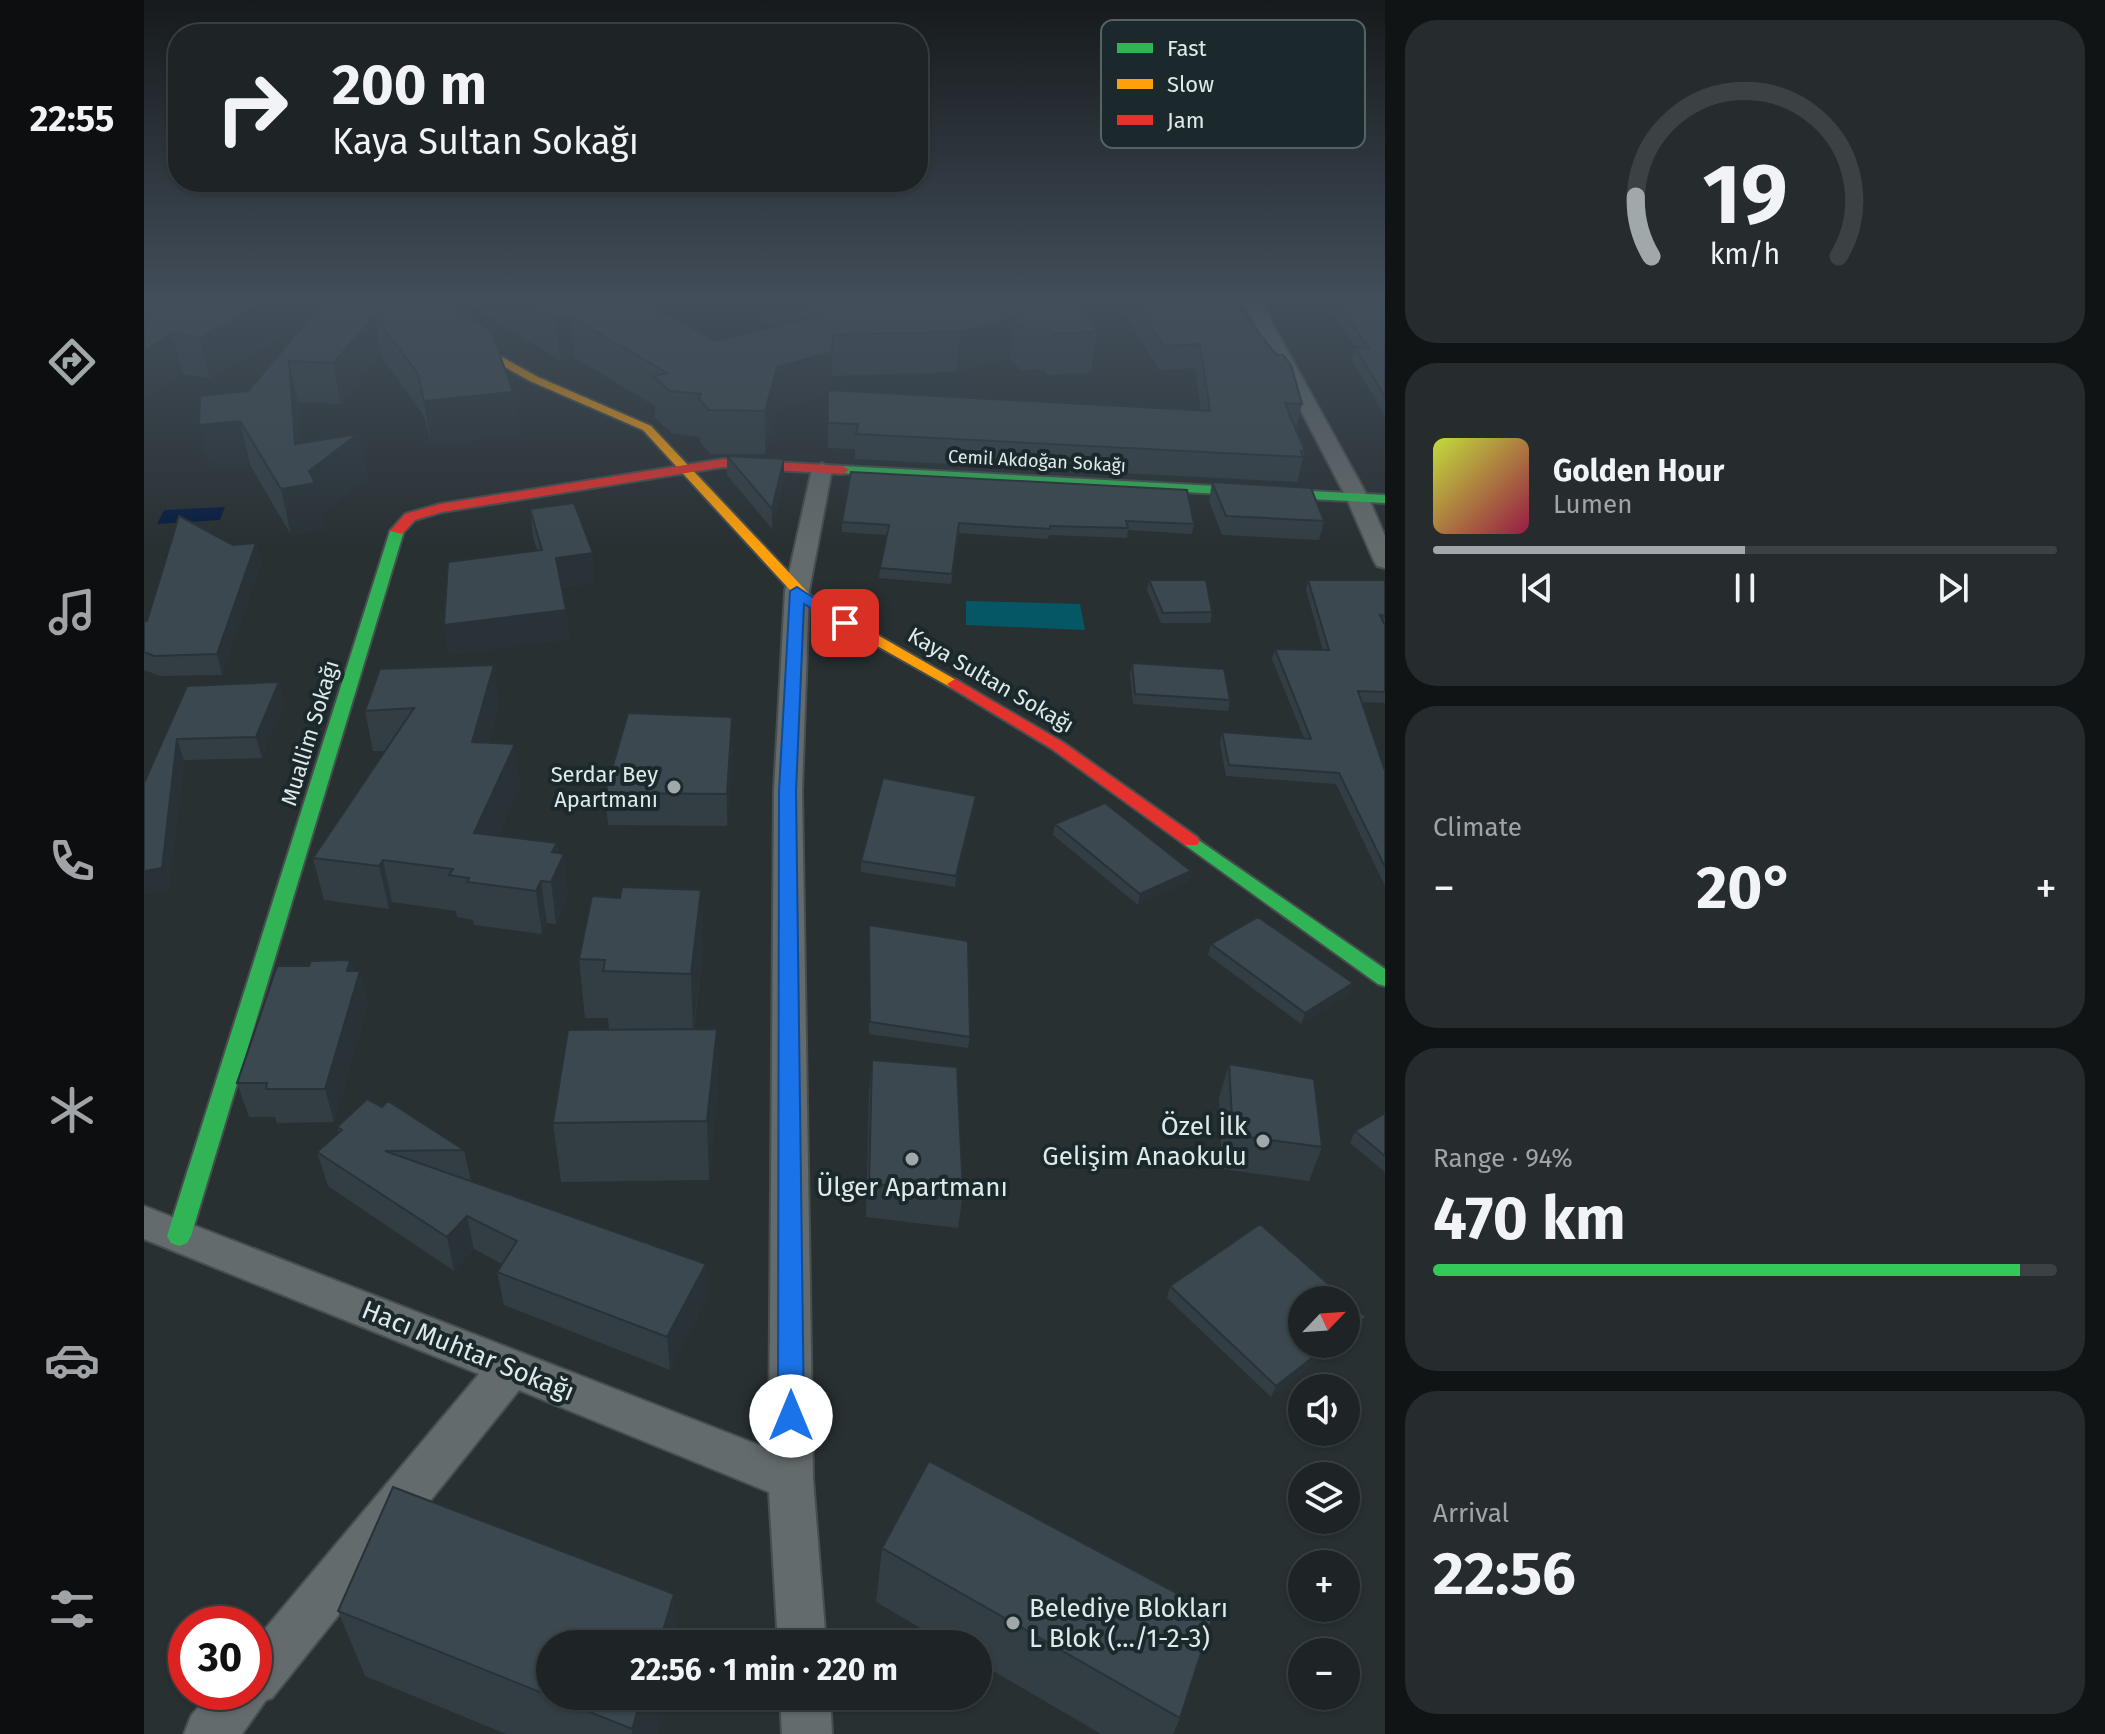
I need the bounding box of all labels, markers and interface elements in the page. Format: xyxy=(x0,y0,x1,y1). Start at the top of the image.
legend xyxy=(1101,20,1365,148)
text: Fast xyxy=(1167,35,1207,62)
text: 200 m xyxy=(332,52,487,119)
icon: right xyxy=(200,56,304,160)
text: Slow xyxy=(1167,71,1214,98)
text: 22:55 xyxy=(30,97,114,141)
text: Jam xyxy=(1167,107,1205,134)
text: Kaya Sultan Sokağı xyxy=(332,120,639,164)
text: 19 xyxy=(1702,145,1788,245)
text: km/h xyxy=(1710,238,1780,273)
icon: directions xyxy=(44,334,100,390)
street label: Cemil Akdoğan Sokağı xyxy=(947,445,1127,477)
text: Golden Hour xyxy=(1553,453,1724,489)
text: Lumen xyxy=(1553,489,1632,520)
icon: previous xyxy=(1515,566,1559,610)
icon: pause xyxy=(1723,566,1767,610)
icon: next xyxy=(1931,566,1975,610)
icon: music xyxy=(44,584,100,640)
pin xyxy=(811,589,879,657)
icon: arrive xyxy=(823,601,867,645)
street label: Kaya Sultan Sokağı xyxy=(903,621,1079,739)
street label: Muallim Sokağı xyxy=(275,657,345,809)
place label: Serdar Bey Apartmanı xyxy=(551,761,658,813)
marker: Serdar Bey Apartmanı xyxy=(665,778,683,796)
text: Climate xyxy=(1433,812,1522,843)
icon: phone xyxy=(44,833,100,889)
text: 20° xyxy=(1696,852,1794,924)
text: − xyxy=(1433,862,1455,915)
text: + xyxy=(2035,862,2057,915)
icon: climate xyxy=(44,1082,100,1138)
place label: Özel İlk Gelişim Anaokulu xyxy=(1042,1111,1248,1172)
marker: Özel İlk Gelişim Anaokulu xyxy=(1254,1132,1272,1150)
text: Range · 94% xyxy=(1433,1143,1573,1174)
marker: Ülger Apartmanı xyxy=(903,1150,921,1168)
place label: Ülger Apartmanı xyxy=(816,1172,1008,1203)
text: 470 km xyxy=(1433,1183,1626,1255)
north arrow xyxy=(1288,1286,1360,1358)
map controls xyxy=(1288,1286,1360,1710)
street label: Hacı Muhtar Sokağı xyxy=(357,1294,579,1408)
icon: car xyxy=(44,1332,100,1388)
position arrow xyxy=(749,1374,833,1458)
button: sound xyxy=(1288,1374,1360,1446)
button: layers xyxy=(1288,1462,1360,1534)
text: Arrival xyxy=(1433,1498,1509,1529)
text: 22:56 xyxy=(1433,1538,1576,1610)
button: + xyxy=(1288,1550,1360,1622)
icon: filters xyxy=(44,1581,100,1637)
place label: Belediye Blokları L Blok (.../1-2-3) xyxy=(1029,1593,1228,1654)
speed limit sign: 30 xyxy=(168,1606,272,1710)
marker: Belediye Blokları L Blok (.../1-2-3) xyxy=(1004,1614,1022,1632)
button: − xyxy=(1288,1638,1360,1710)
text: 22:56 · 1 min · 220 m xyxy=(630,1652,898,1688)

